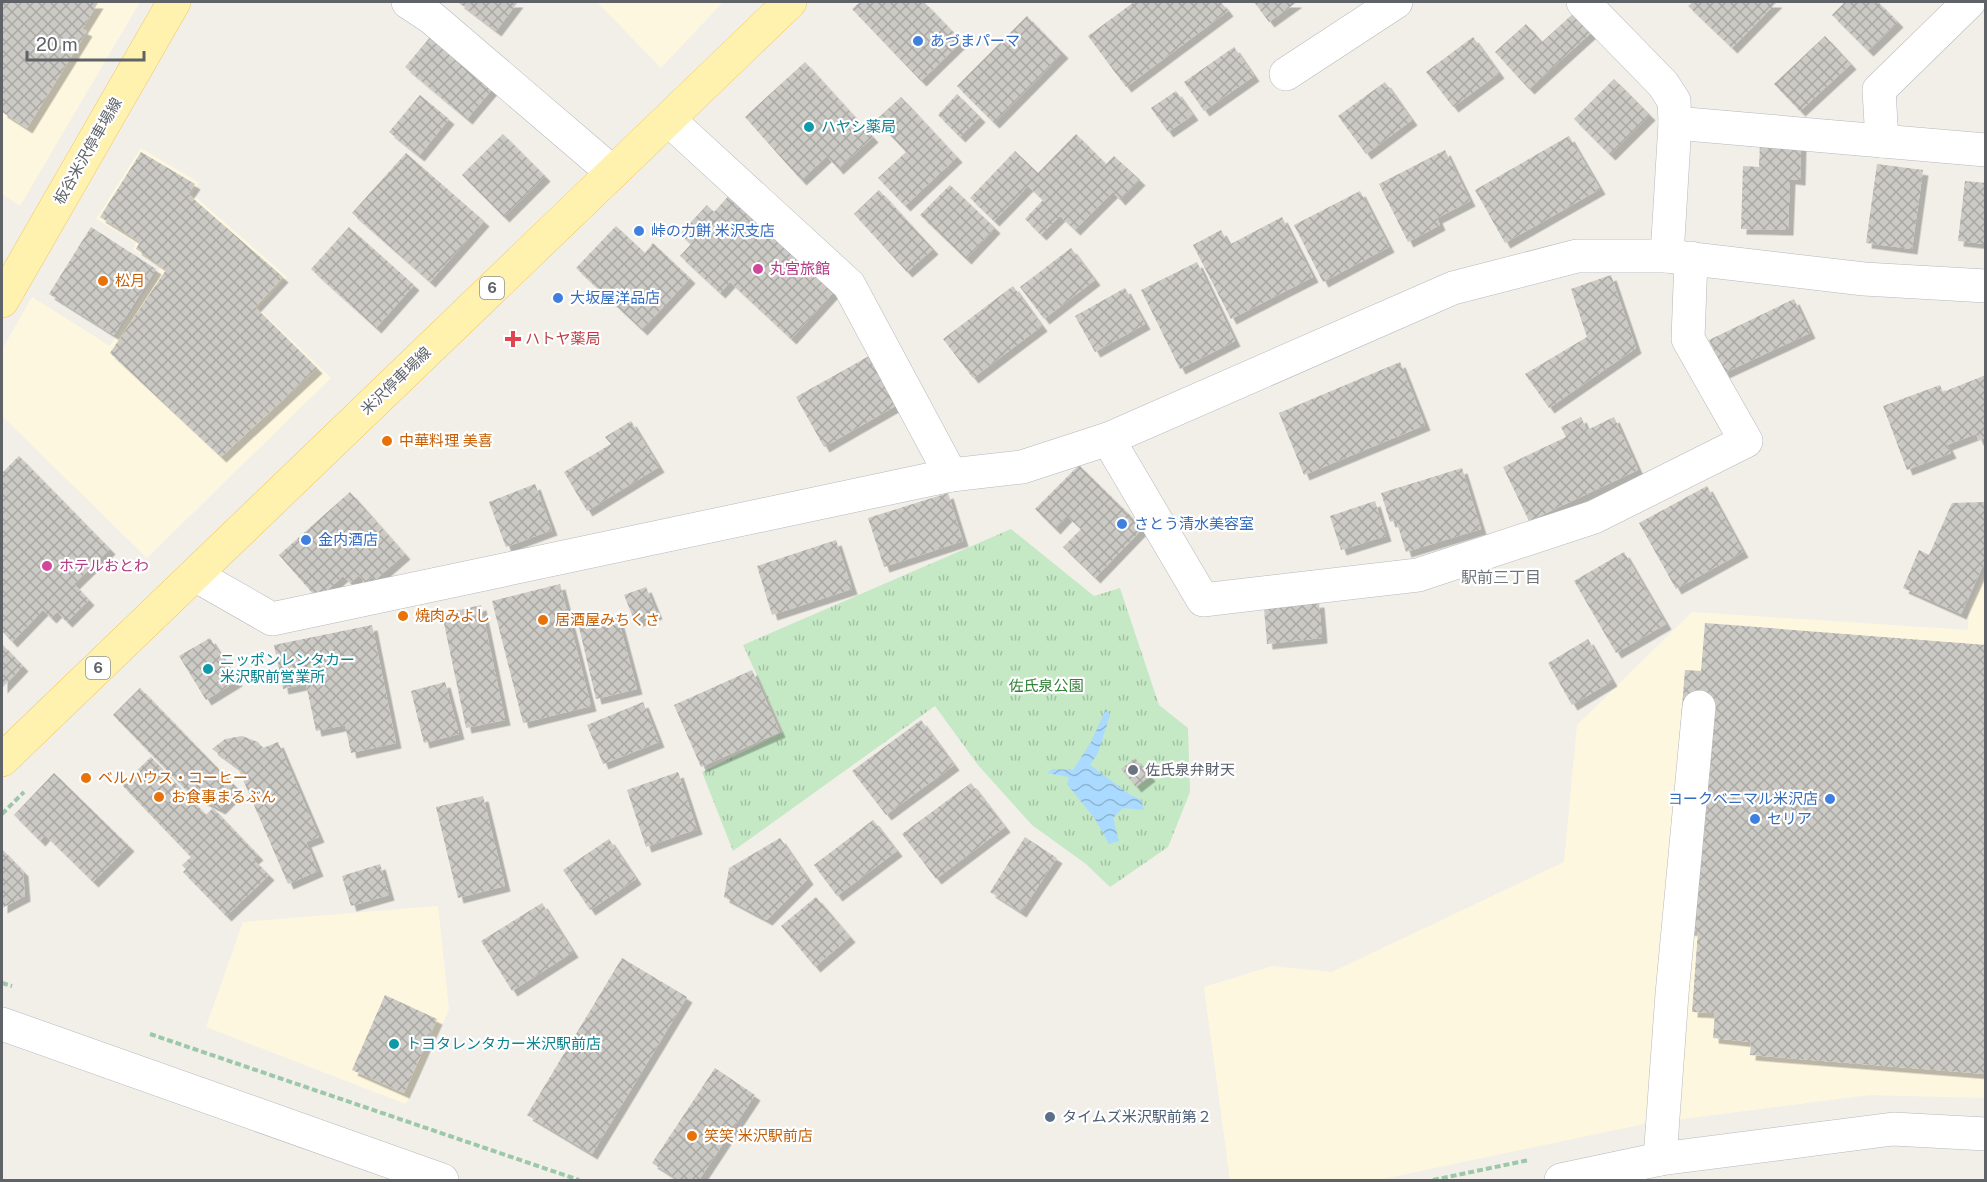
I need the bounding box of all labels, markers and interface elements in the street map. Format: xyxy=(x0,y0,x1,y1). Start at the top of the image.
scale bar xyxy=(27,24,144,62)
place label: あづまパーマ xyxy=(930,32,1020,49)
text: 20 m xyxy=(36,34,78,55)
marker: あづまパーマ xyxy=(911,34,925,48)
street label: 板谷米沢停車場線 xyxy=(50,95,125,207)
place label: ハヤシ薬局 xyxy=(821,118,896,135)
marker: ハヤシ薬局 xyxy=(802,120,816,134)
place label: 峠の力餅 米沢支店 xyxy=(651,222,775,239)
marker: 峠の力餅 米沢支店 xyxy=(632,224,646,238)
place label: 丸宮旅館 xyxy=(770,260,830,277)
marker: 丸宮旅館 xyxy=(751,262,765,276)
place label: 松月 xyxy=(115,272,145,289)
marker: 松月 xyxy=(96,274,110,288)
road number: 6 xyxy=(480,277,504,299)
place label: 大坂屋洋品店 xyxy=(570,289,660,306)
marker: 大坂屋洋品店 xyxy=(551,291,565,305)
place label: ハトヤ薬局 xyxy=(525,330,600,347)
marker: ハトヤ薬局 xyxy=(506,332,520,346)
street label: 米沢停車場線 xyxy=(357,343,434,418)
place label: 中華料理 美喜 xyxy=(399,432,493,449)
marker: 中華料理 美喜 xyxy=(380,434,394,448)
place label: さとう清水美容室 xyxy=(1134,515,1254,532)
marker: さとう清水美容室 xyxy=(1115,517,1129,531)
place label: 金内酒店 xyxy=(318,531,378,548)
marker: 金内酒店 xyxy=(299,533,313,547)
place label: ホテルおとわ xyxy=(59,557,149,574)
marker: ホテルおとわ xyxy=(40,559,54,573)
district label: 駅前三丁目 xyxy=(1461,568,1541,587)
place label: 焼肉みよし xyxy=(415,607,490,624)
marker: 焼肉みよし xyxy=(396,609,410,623)
place label: 居酒屋みちくさ xyxy=(555,611,660,628)
marker: 居酒屋みちくさ xyxy=(536,613,550,627)
place label: ニッポンレンタカー 米沢駅前営業所 xyxy=(220,651,355,685)
road number: 6 xyxy=(86,657,110,679)
marker: ニッポンレンタカー 米沢駅前営業所 xyxy=(201,662,215,676)
park label: 佐氏泉公園 xyxy=(1008,677,1084,694)
place label: 佐氏泉弁財天 xyxy=(1145,761,1235,778)
marker: 佐氏泉弁財天 xyxy=(1126,763,1140,777)
place label: ベルハウス・コーヒー xyxy=(98,769,248,786)
marker: ベルハウス・コーヒー xyxy=(79,771,93,785)
place label: お食事まるぶん xyxy=(171,788,276,805)
marker: お食事まるぶん xyxy=(152,790,166,804)
place label: ヨークベニマル米沢店 xyxy=(1668,790,1818,807)
marker: ヨークベニマル米沢店 xyxy=(1823,792,1837,806)
place label: セリア xyxy=(1767,810,1812,827)
marker: セリア xyxy=(1748,812,1762,826)
place label: トヨタレンタカー米沢駅前店 xyxy=(406,1035,601,1052)
marker: トヨタレンタカー米沢駅前店 xyxy=(387,1037,401,1051)
place label: タイムズ米沢駅前第２ xyxy=(1062,1108,1212,1125)
marker: タイムズ米沢駅前第２ xyxy=(1043,1110,1057,1124)
place label: 笑笑 米沢駅前店 xyxy=(704,1127,813,1144)
marker: 笑笑 米沢駅前店 xyxy=(685,1129,699,1143)

